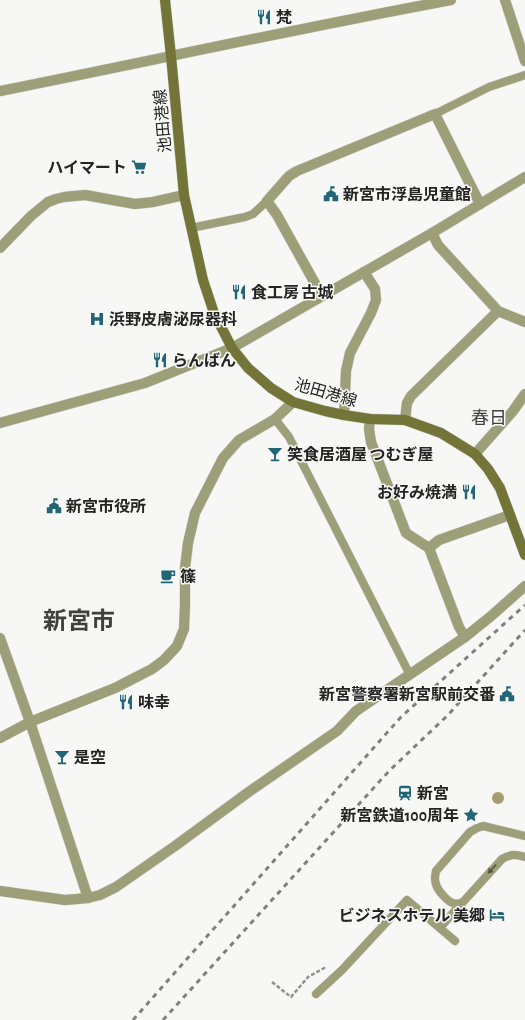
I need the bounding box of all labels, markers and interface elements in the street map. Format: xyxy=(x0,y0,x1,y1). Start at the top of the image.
restaurant icon: 梵 xyxy=(255,8,273,26)
place label: 梵 xyxy=(276,9,292,26)
street label: 池田港線 xyxy=(151,88,174,154)
supermarket icon: ハイマート xyxy=(130,158,148,176)
place label: ハイマート xyxy=(47,160,127,176)
public building icon: 新宮市浮島児童館 xyxy=(322,185,340,203)
place label: 新宮市浮島児童館 xyxy=(343,186,471,203)
restaurant icon: 食工房 古城 xyxy=(230,283,248,301)
place label: 食工房 古城 xyxy=(251,283,333,301)
hospital icon: 浜野皮膚泌尿器科 xyxy=(88,310,106,328)
place label: 浜野皮膚泌尿器科 xyxy=(109,311,237,328)
restaurant icon: らんばん xyxy=(151,351,169,369)
place label: らんばん xyxy=(172,352,236,369)
street label: 池田港線 xyxy=(293,375,359,409)
district label: 春日 xyxy=(471,408,507,428)
bar icon: 笑食居酒屋 つむぎ屋 xyxy=(266,445,284,463)
place label: 笑食居酒屋 つむぎ屋 xyxy=(287,446,433,463)
restaurant icon: お好み焼満 xyxy=(460,483,478,501)
place label: お好み焼満 xyxy=(377,484,457,501)
public building icon: 新宮市役所 xyxy=(45,497,63,515)
place label: 新宮市役所 xyxy=(66,498,146,515)
cafe icon: 篠 xyxy=(159,567,177,585)
place label: 篠 xyxy=(180,568,196,585)
district label: 新宮市 xyxy=(43,608,115,634)
public building icon: 新宮警察署新宮駅前交番 xyxy=(498,685,516,703)
place label: 新宮警察署新宮駅前交番 xyxy=(319,686,495,703)
restaurant icon: 味幸 xyxy=(117,693,135,711)
place label: 味幸 xyxy=(138,694,170,711)
bar icon: 是空 xyxy=(53,748,71,766)
place label: 是空 xyxy=(74,749,106,766)
station icon: 新宮 xyxy=(396,784,414,802)
place label: 新宮 xyxy=(417,785,449,802)
place label: 新宮鉄道100周年 xyxy=(341,806,459,824)
place icon: 新宮鉄道100周年 xyxy=(462,806,480,824)
one-way arrow xyxy=(488,865,497,874)
hotel icon: ビジネスホテル 美郷 xyxy=(488,906,506,924)
place label: ビジネスホテル 美郷 xyxy=(339,907,485,924)

